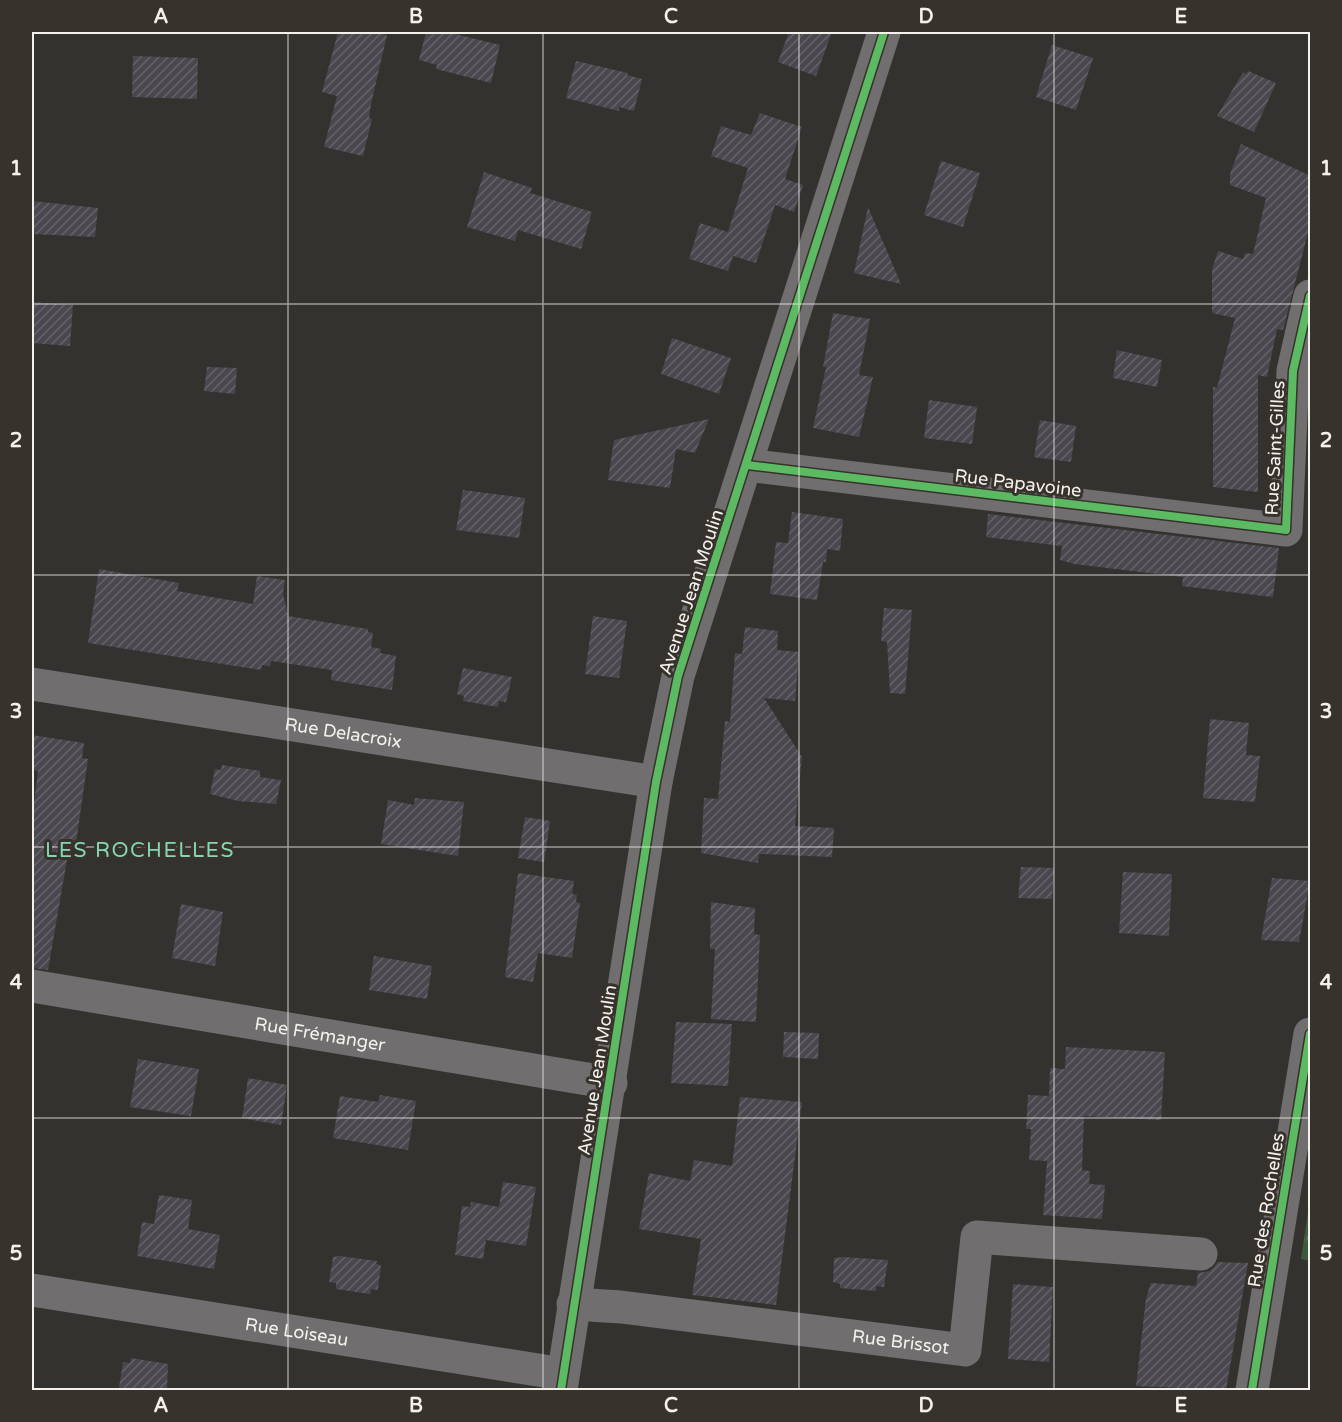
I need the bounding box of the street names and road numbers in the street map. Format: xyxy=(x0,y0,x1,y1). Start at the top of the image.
street label: Rue Saint-Gilles xyxy=(1260,380,1290,516)
street label: Rue Papavoine xyxy=(953,464,1083,502)
street label: Avenue Jean Moulin xyxy=(654,507,728,677)
street label: Rue Delacroix xyxy=(283,713,403,753)
street label: Avenue Jean Moulin xyxy=(573,983,621,1157)
street label: Rue Frémanger xyxy=(253,1012,387,1056)
street label: Rue des Rochelles xyxy=(1243,1131,1289,1289)
street label: Rue Loiseau xyxy=(243,1313,350,1351)
street label: Rue Brissot xyxy=(851,1325,951,1359)

